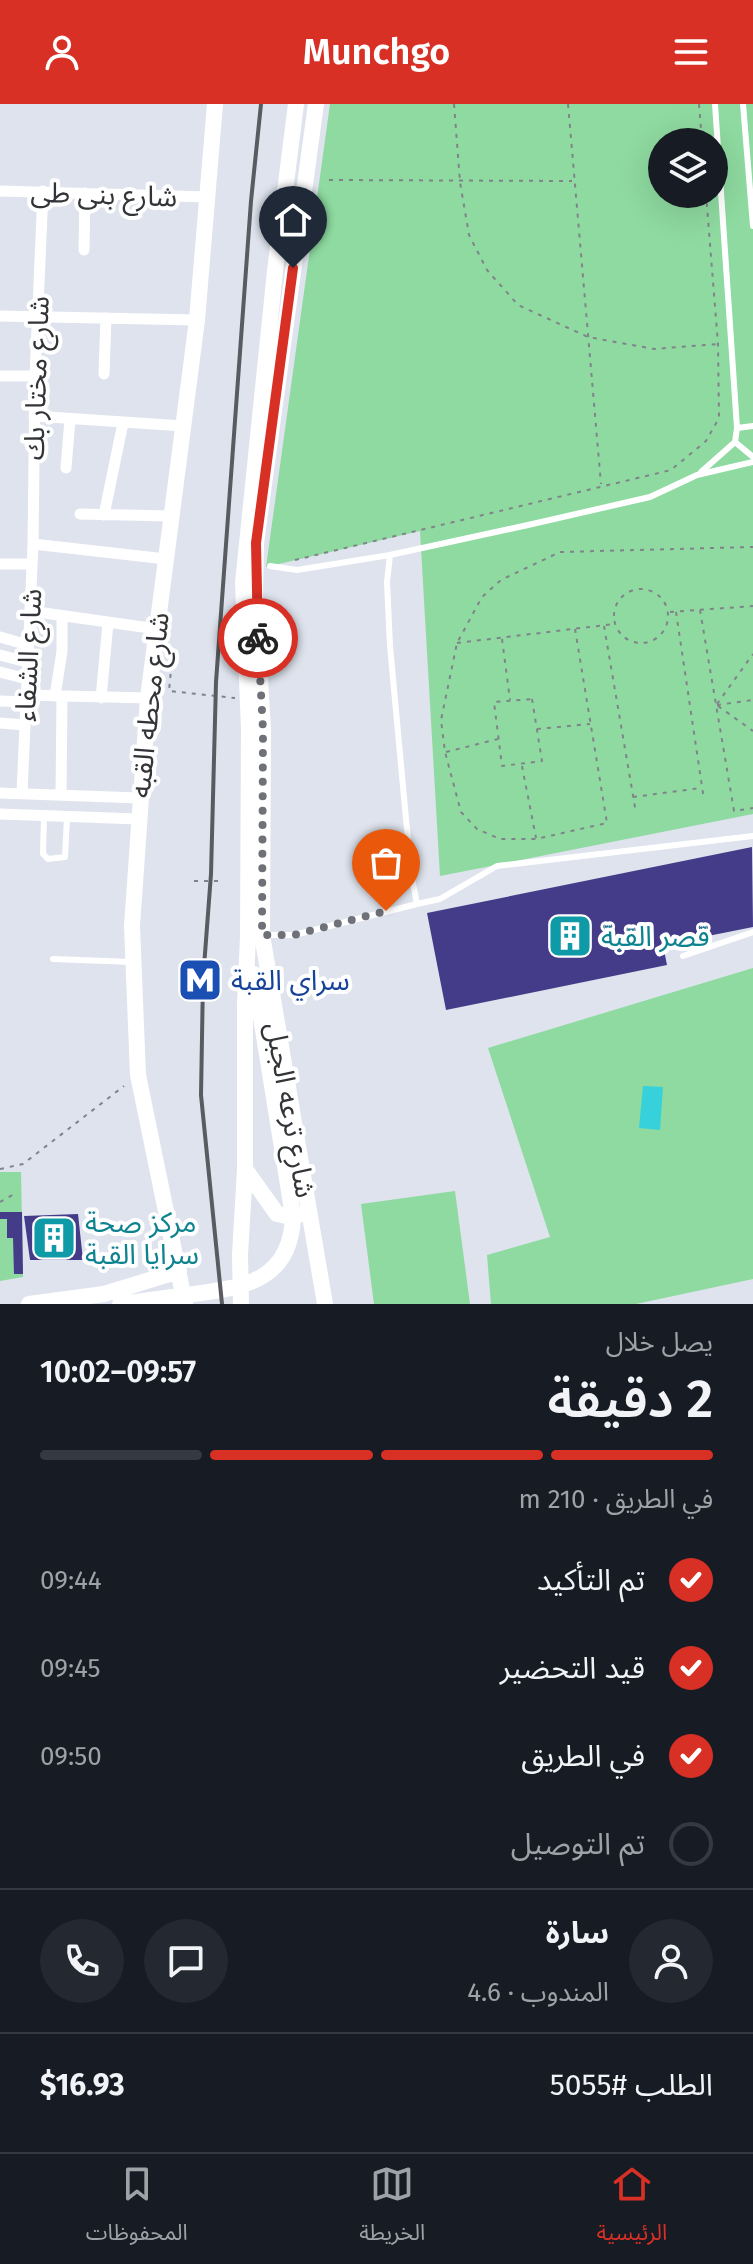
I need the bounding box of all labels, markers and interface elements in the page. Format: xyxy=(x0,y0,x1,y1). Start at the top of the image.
icon: person xyxy=(40,30,84,74)
text: Munchgo xyxy=(303,30,450,74)
icon: menu xyxy=(669,30,713,74)
map controls xyxy=(648,128,728,208)
button: layers xyxy=(648,128,728,208)
street label: شارع بنى طى xyxy=(30,175,178,218)
pin xyxy=(259,186,327,268)
icon: home xyxy=(271,198,315,242)
street label: شارع مختار بك xyxy=(17,295,60,461)
street label: شارع الشفاء xyxy=(9,588,52,723)
courier xyxy=(218,598,298,678)
street label: شارع محطه القبه xyxy=(123,611,180,800)
icon: bike xyxy=(236,616,280,660)
pin xyxy=(352,829,420,911)
icon: bag xyxy=(364,841,408,885)
building icon: قصر القبة xyxy=(546,912,594,960)
place label: قصر القبة xyxy=(601,920,710,953)
metro station icon: سراي القبة xyxy=(176,956,224,1004)
place label: سراي القبة xyxy=(231,964,350,1001)
street label: شارع ترعه الجبل xyxy=(255,1020,322,1201)
place label: مركز صحة سرايا القبة xyxy=(85,1206,199,1271)
building icon: مركز صحة سرايا القبة xyxy=(30,1214,78,1262)
text: يصل خلال xyxy=(606,1327,713,1358)
text: 09:57–10:02 xyxy=(40,1354,196,1390)
text: 2 دقيقة xyxy=(548,1368,713,1431)
text: في الطريق · 210 m xyxy=(518,1484,713,1515)
icon: check xyxy=(669,1558,713,1602)
text: تم التأكيد xyxy=(537,1562,645,1598)
text: 09:44 xyxy=(40,1565,102,1596)
icon: check xyxy=(669,1646,713,1690)
text: قيد التحضير xyxy=(500,1650,645,1686)
text: 09:45 xyxy=(40,1653,101,1684)
icon: check xyxy=(669,1734,713,1778)
text: في الطريق xyxy=(521,1738,645,1774)
text: 09:50 xyxy=(40,1741,102,1772)
text: تم التوصيل xyxy=(511,1826,645,1862)
text: سارة xyxy=(546,1915,609,1951)
button: phone xyxy=(40,1919,124,2003)
button: chat xyxy=(144,1919,228,2003)
button: person xyxy=(629,1919,713,2003)
text: المندوب · 4.6 xyxy=(467,1977,609,2008)
text: $16.93 xyxy=(40,2067,125,2103)
text: الطلب #5055 xyxy=(550,2067,713,2103)
tab: المحفوظات xyxy=(86,2162,188,2256)
tab: الخريطة xyxy=(359,2162,425,2256)
tab: الرئيسية xyxy=(597,2162,667,2256)

